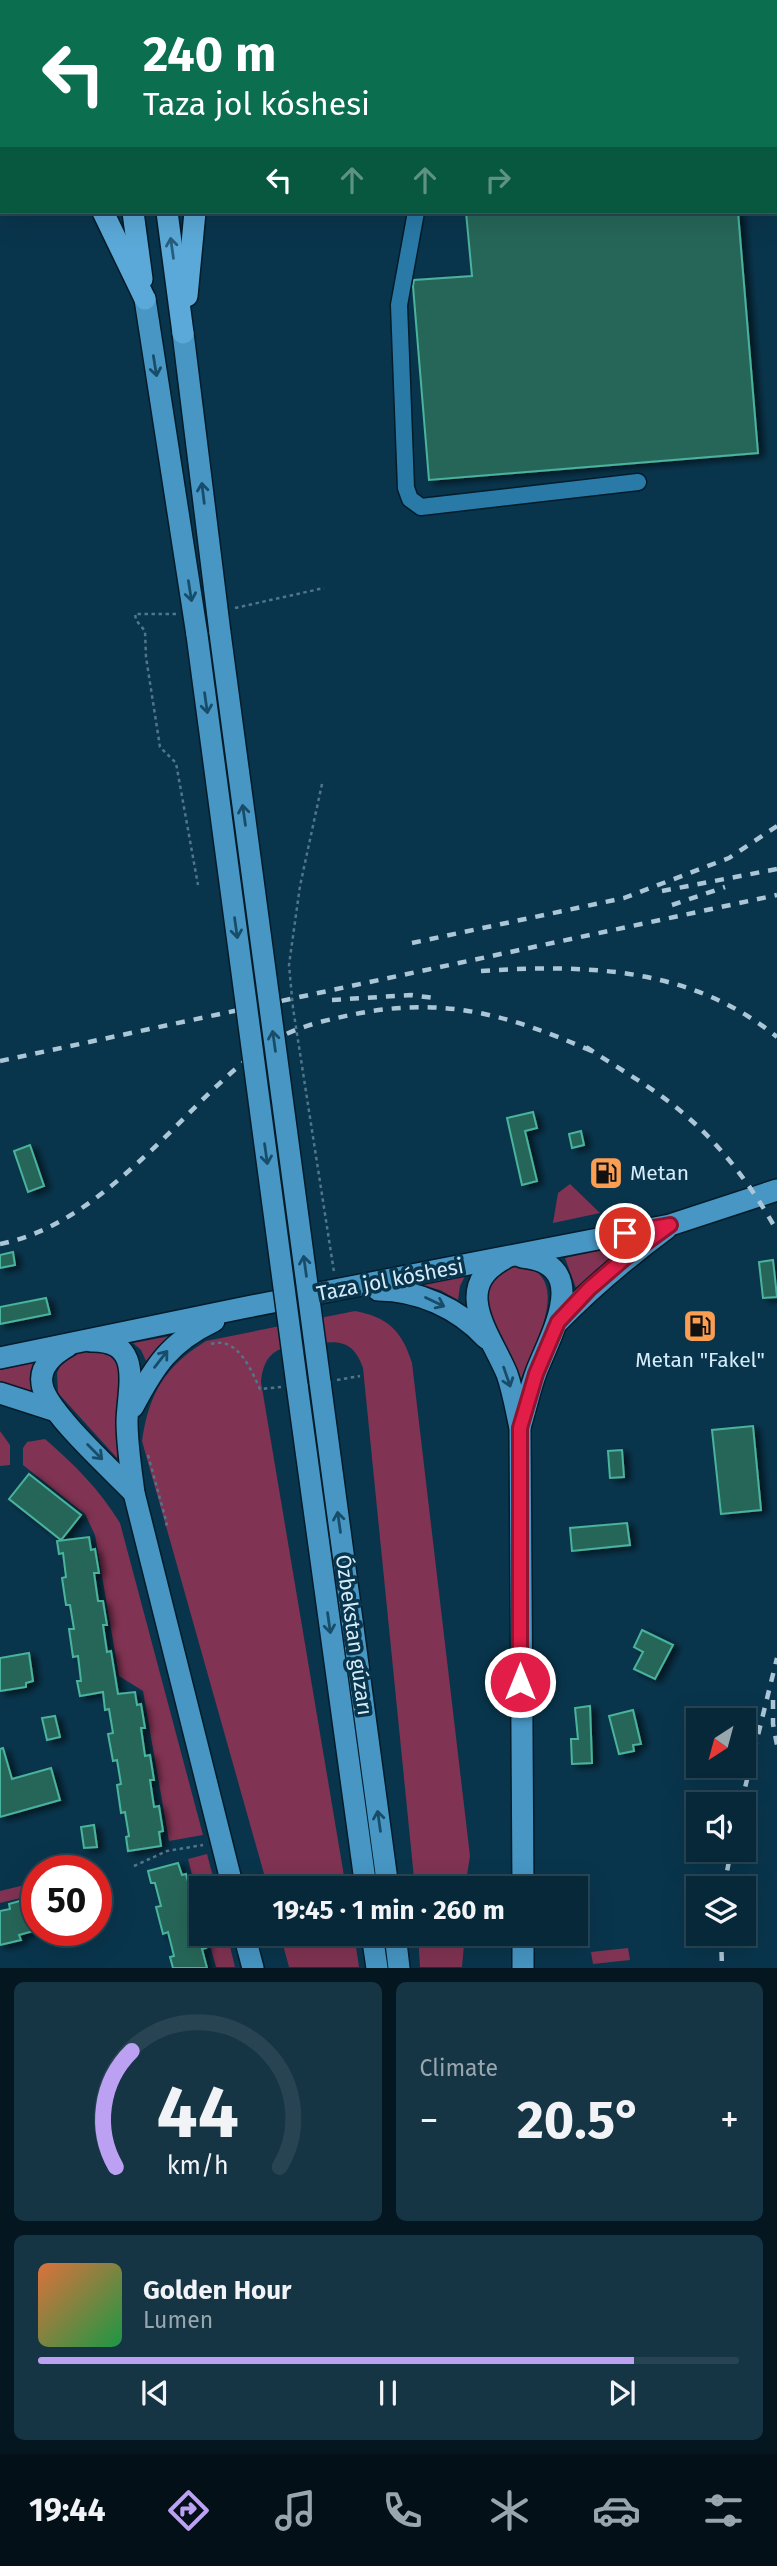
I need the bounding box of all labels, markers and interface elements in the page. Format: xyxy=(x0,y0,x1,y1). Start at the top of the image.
text: 240 m xyxy=(143,25,276,84)
icon: left xyxy=(28,28,119,119)
text: Taza jol kóshesi xyxy=(143,85,370,123)
icon: left xyxy=(260,161,298,199)
icon: ahead xyxy=(333,161,371,199)
icon: ahead xyxy=(406,161,444,199)
icon: right xyxy=(479,161,517,199)
one-way arrow xyxy=(165,237,178,260)
one-way arrow xyxy=(149,355,162,377)
one-way arrow xyxy=(196,482,209,504)
one-way arrow xyxy=(184,579,197,602)
one-way arrow xyxy=(199,691,212,714)
one-way arrow xyxy=(237,804,250,827)
one-way arrow xyxy=(230,916,243,939)
one-way arrow xyxy=(268,1030,281,1053)
one-way arrow xyxy=(260,1142,273,1165)
fuel station icon: Metan xyxy=(587,1154,625,1192)
place label: Metan xyxy=(630,1160,689,1186)
pin xyxy=(595,1203,655,1263)
icon: arrive xyxy=(606,1214,644,1252)
street label: Taza jol kóshesi xyxy=(314,1253,466,1307)
one-way arrow xyxy=(298,1255,311,1278)
one-way arrow xyxy=(424,1296,445,1310)
fuel station icon: Metan "Fakel" xyxy=(681,1307,719,1345)
place label: Metan "Fakel" xyxy=(635,1347,765,1373)
one-way arrow xyxy=(154,1351,169,1369)
one-way arrow xyxy=(502,1366,514,1388)
one-way arrow xyxy=(86,1443,103,1460)
one-way arrow xyxy=(333,1511,346,1534)
street label: Ózbekstan gúzarı xyxy=(330,1553,378,1717)
one-way arrow xyxy=(323,1611,336,1634)
position arrow xyxy=(483,1645,557,1719)
north arrow xyxy=(686,1708,756,1778)
map controls xyxy=(686,1708,756,1946)
button: sound xyxy=(686,1792,756,1862)
one-way arrow xyxy=(373,1810,386,1832)
speed limit sign: 50 xyxy=(21,1855,112,1946)
button: layers xyxy=(686,1876,756,1946)
text: 19:45 · 1 min · 260 m xyxy=(272,1895,505,1926)
text: Climate xyxy=(420,2054,498,2082)
text: 44 xyxy=(157,2070,239,2157)
text: 20.5° xyxy=(517,2089,642,2152)
text: − xyxy=(420,2097,439,2143)
text: + xyxy=(720,2097,739,2143)
text: km/h xyxy=(167,2151,229,2181)
text: Golden Hour xyxy=(143,2275,291,2306)
text: Lumen xyxy=(143,2306,213,2334)
icon: previous xyxy=(136,2374,174,2412)
icon: pause xyxy=(369,2374,407,2412)
icon: next xyxy=(603,2374,641,2412)
icon: directions xyxy=(164,2486,213,2535)
icon: music xyxy=(271,2486,320,2535)
icon: phone xyxy=(378,2486,427,2535)
icon: climate xyxy=(485,2486,534,2535)
icon: car xyxy=(592,2486,641,2535)
icon: filters xyxy=(699,2486,748,2535)
text: 19:44 xyxy=(29,2491,105,2529)

